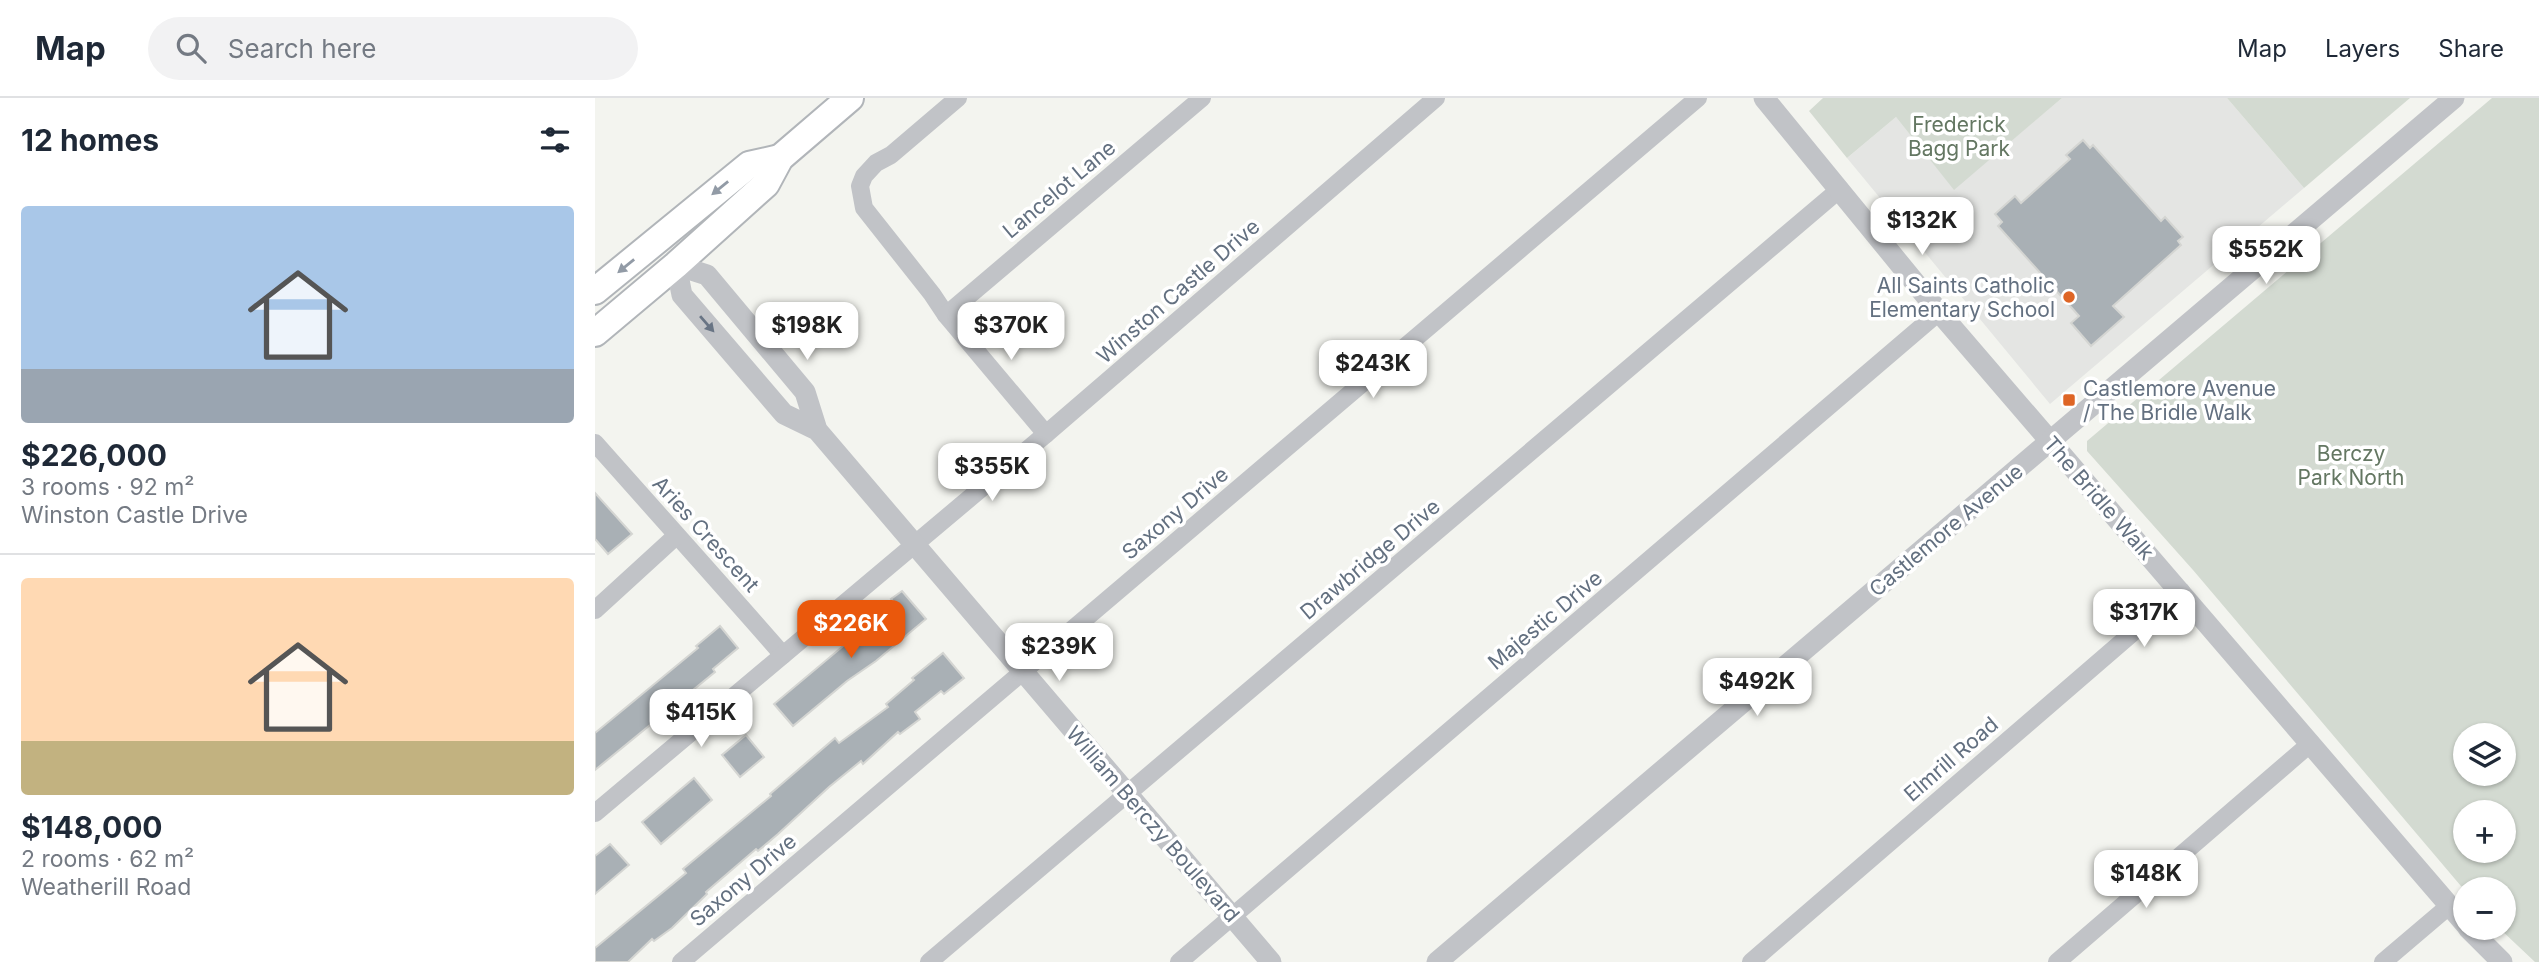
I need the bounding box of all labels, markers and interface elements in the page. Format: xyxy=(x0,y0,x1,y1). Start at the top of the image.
search box xyxy=(148,17,638,80)
text: Map xyxy=(35,28,106,68)
icon: search xyxy=(172,29,210,67)
text: Search here xyxy=(228,33,376,64)
text: Map xyxy=(2237,34,2287,63)
text: Layers xyxy=(2325,34,2400,63)
text: Share xyxy=(2438,34,2504,63)
park label: Frederick Bagg Park xyxy=(1908,112,2011,161)
icon: filters xyxy=(536,121,574,159)
text: 12 homes xyxy=(21,122,159,158)
street label: Lancelot Lane xyxy=(998,135,1120,243)
one-way arrow xyxy=(712,180,729,195)
pin: $132K xyxy=(1873,198,1971,257)
text: $132K xyxy=(1887,206,1957,234)
street label: Winston Castle Drive xyxy=(1092,214,1264,368)
pin: $552K xyxy=(2217,226,2315,286)
text: $552K xyxy=(2228,235,2304,263)
icon: home xyxy=(235,252,361,378)
one-way arrow xyxy=(617,258,634,273)
place label: All Saints Catholic Elementary School xyxy=(1869,273,2055,322)
marker: All Saints Catholic Elementary School xyxy=(2061,289,2077,305)
pin: $198K xyxy=(758,302,856,362)
pin: $370K xyxy=(962,302,1060,362)
text: $198K xyxy=(771,311,843,339)
text: $370K xyxy=(974,311,1048,339)
one-way arrow xyxy=(699,315,715,333)
pin: $243K xyxy=(1324,341,1422,400)
text: $243K xyxy=(1335,349,1411,377)
place label: Castlemore Avenue / The Bridle Walk xyxy=(2083,376,2276,425)
marker: Castlemore Avenue / The Bridle Walk xyxy=(2061,392,2077,408)
street label: The Bridle Walk xyxy=(2039,431,2160,565)
text: $226,000 xyxy=(21,437,167,473)
park label: Berczy Park North xyxy=(2298,441,2404,490)
pin: $355K xyxy=(943,444,1041,503)
text: $355K xyxy=(954,452,1030,480)
street label: Castlemore Avenue xyxy=(1864,458,2028,602)
street label: Saxony Drive xyxy=(1117,461,1233,565)
street label: Aries Crescent xyxy=(648,471,764,597)
text: 3 rooms · 92 m² xyxy=(21,473,194,501)
street label: Drawbridge Drive xyxy=(1295,493,1445,625)
text: Winston Castle Drive xyxy=(21,501,248,529)
street label: Majestic Drive xyxy=(1483,565,1607,675)
pin: $317K xyxy=(2095,589,2193,649)
text: $317K xyxy=(2109,598,2179,626)
pin: $226K xyxy=(802,601,900,660)
text: $226K xyxy=(813,609,889,637)
icon: home xyxy=(235,624,361,750)
pin: $239K xyxy=(1010,624,1108,683)
text: $239K xyxy=(1021,632,1097,660)
pin: $492K xyxy=(1708,658,1806,718)
text: $492K xyxy=(1719,667,1795,695)
pin: $415K xyxy=(652,690,750,749)
text: $415K xyxy=(666,698,736,726)
street label: Elmrill Road xyxy=(1899,711,2003,807)
street label: William Berczy Boulevard xyxy=(1061,721,1245,927)
map controls xyxy=(2453,723,2516,940)
button: layers xyxy=(2453,723,2516,786)
button: + xyxy=(2453,800,2516,863)
text: $148,000 xyxy=(21,809,163,845)
street label: Saxony Drive xyxy=(685,828,801,932)
text: 2 rooms · 62 m² xyxy=(21,845,194,873)
pin: $148K xyxy=(2097,850,2195,910)
text: $148K xyxy=(2110,859,2182,887)
text: Weatherill Road xyxy=(21,873,191,901)
button: − xyxy=(2453,877,2516,940)

